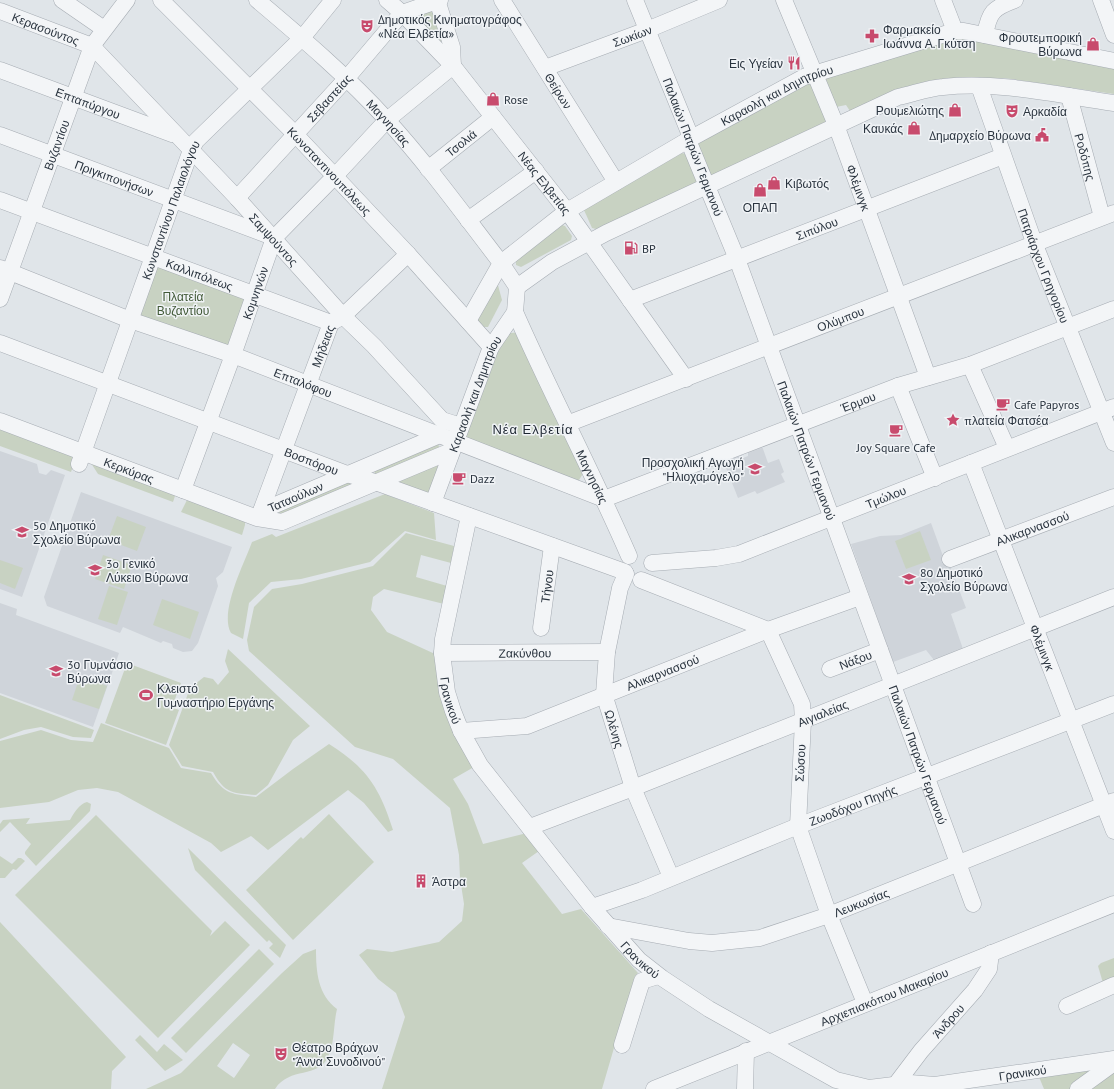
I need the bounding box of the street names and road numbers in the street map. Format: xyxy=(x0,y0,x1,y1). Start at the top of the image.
street label: Κερασούντος xyxy=(10,9,82,48)
street label: Σωκίων xyxy=(610,21,654,50)
street label: Καραολή και Δημητρίου xyxy=(718,61,835,128)
street label: Θείρων xyxy=(542,70,576,111)
street label: Σεβαστείας xyxy=(303,71,355,125)
street label: Παλαιών Πατρών Γερμανού xyxy=(660,76,726,218)
street label: Επταπύργου xyxy=(54,84,123,122)
street label: Μαγνησίας xyxy=(364,96,414,149)
street label: Βυζαντίου xyxy=(40,118,72,172)
street label: Κωνσταντινουπόλεως xyxy=(284,123,375,218)
street label: Τσολιά xyxy=(442,126,479,160)
street label: Ροδόπης xyxy=(1072,131,1099,182)
street label: Κωνσταντίνου Παλαιολόγου xyxy=(138,137,203,282)
street label: Νέας Ελβετίας xyxy=(515,148,574,218)
street label: Πριγκιπονήσων xyxy=(73,156,156,199)
street label: Φλέμινγκ xyxy=(844,162,875,214)
street label: Πατριάρχου Γρηγορίου xyxy=(1015,206,1073,325)
street label: Σαμψούντος xyxy=(247,210,302,269)
street label: Σιπύλου xyxy=(793,213,840,243)
street label: Καλλιπόλεως xyxy=(164,255,235,294)
street label: Κομνηνών xyxy=(239,264,271,321)
street label: Ολύμπου xyxy=(815,303,866,334)
street label: Μήδειας xyxy=(308,323,337,369)
street label: Καραολή και Δημητρίου xyxy=(445,332,504,454)
street label: Επταλόφου xyxy=(272,364,334,400)
street label: Παλαιών Πατρών Γερμανού xyxy=(775,379,839,522)
street label: Έρμου xyxy=(837,388,877,415)
street label: Βοσπόρου xyxy=(282,444,341,478)
street label: Μαγνησίας xyxy=(573,447,612,506)
street label: Κερκύρας xyxy=(102,453,156,486)
street label: Ταταούλων xyxy=(265,478,325,515)
street label: Τμώλου xyxy=(863,482,908,511)
street label: Αλικαρνασσού xyxy=(994,507,1071,549)
street label: Τήνου xyxy=(537,569,556,604)
street label: Φλέμινγκ xyxy=(1027,622,1059,674)
street label: Ζακύνθου xyxy=(499,645,551,660)
street label: Νάξου xyxy=(837,646,874,672)
street label: Αλικαρνασσού xyxy=(624,651,701,693)
street label: Γρανικού xyxy=(438,676,465,726)
street label: Παλαιών Πατρών Γερμανού xyxy=(886,683,951,826)
street label: Αιγιαλείας xyxy=(795,696,850,730)
street label: Ωλένης xyxy=(602,708,628,750)
street label: Σώσου xyxy=(792,744,808,782)
street label: Ζωοδόχου Πηγής xyxy=(807,781,899,829)
street label: Λευκωσίας xyxy=(831,884,891,920)
street label: Γρανικού xyxy=(618,938,663,981)
street label: Αρχιεπισκόπου Μακαρίου xyxy=(818,964,950,1029)
street label: Άνδρου xyxy=(929,1000,967,1041)
street label: Γρανικού xyxy=(998,1061,1047,1083)

